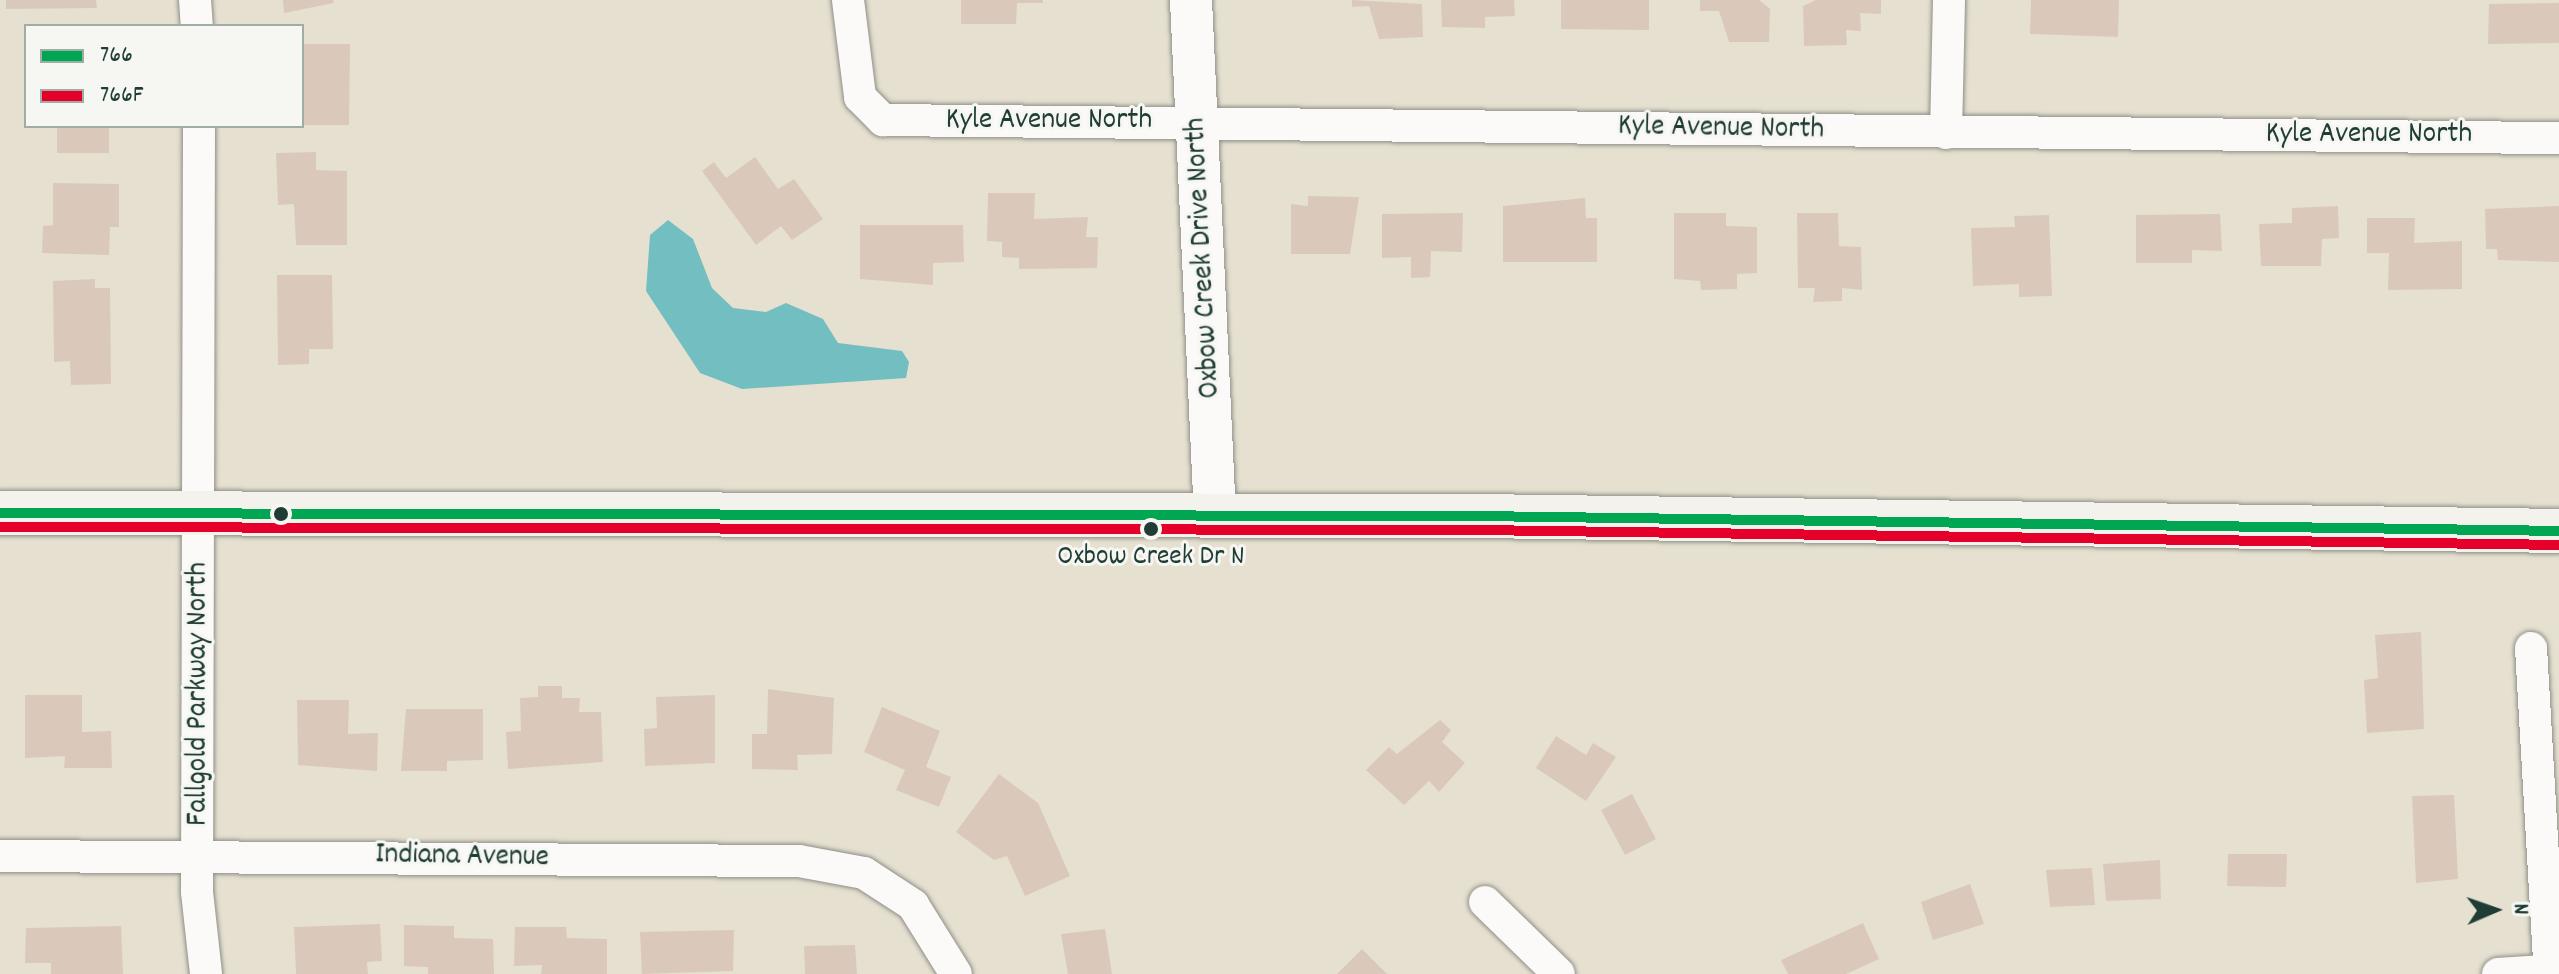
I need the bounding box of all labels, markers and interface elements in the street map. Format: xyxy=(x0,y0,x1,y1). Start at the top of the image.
legend xyxy=(24,24,304,128)
text: 766 xyxy=(100,39,133,73)
text: 766F xyxy=(100,79,143,113)
street label: Kyle Avenue North xyxy=(946,104,1152,140)
street label: Kyle Avenue North xyxy=(1618,110,1824,150)
street label: Oxbow Creek Drive North xyxy=(1180,117,1230,399)
street label: Kyle Avenue North xyxy=(2266,118,2472,154)
unlabelled marker xyxy=(273,506,289,522)
marker: Oxbow Creek Dr N xyxy=(1143,521,1159,537)
place label: Oxbow Creek Dr N xyxy=(1057,541,1245,575)
street label: Fallgold Parkway North xyxy=(182,562,218,826)
street label: Indiana Avenue xyxy=(375,838,549,878)
north arrow xyxy=(2455,870,2535,950)
text: N xyxy=(2504,903,2535,915)

